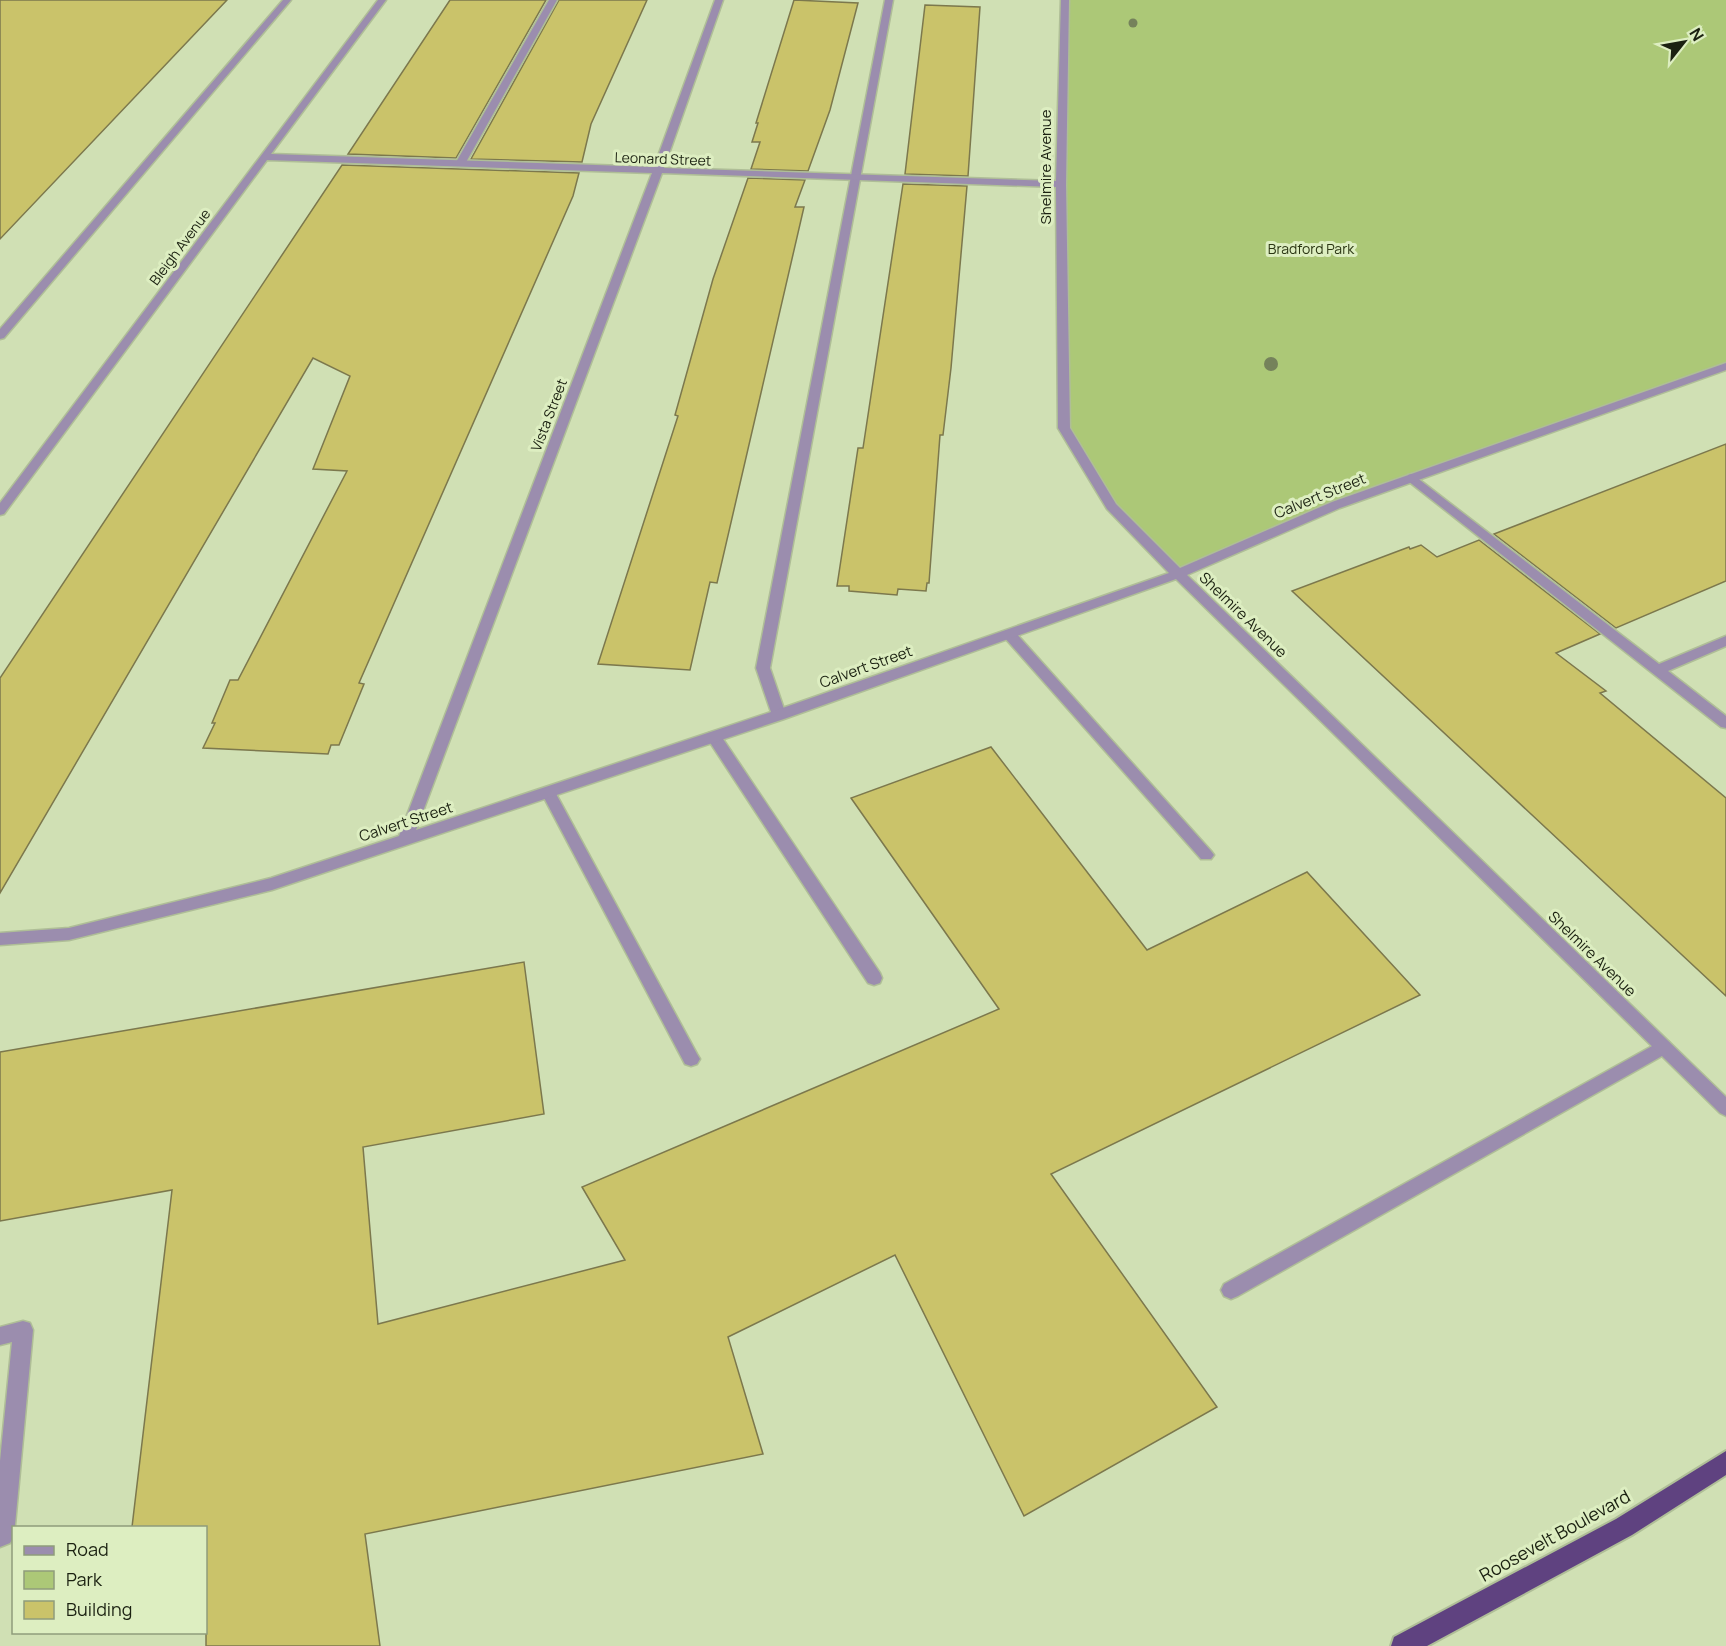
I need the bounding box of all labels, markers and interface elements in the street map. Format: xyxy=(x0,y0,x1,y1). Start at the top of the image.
north arrow xyxy=(1654,12,1714,72)
text: N xyxy=(1684,24,1709,45)
street label: Shelmire Avenue xyxy=(1035,109,1056,225)
street label: Leonard Street xyxy=(614,147,712,170)
street label: Bleigh Avenue xyxy=(145,205,214,289)
park label: Bradford Park xyxy=(1268,239,1355,258)
street label: Vista Street xyxy=(526,376,571,454)
street label: Calvert Street xyxy=(1271,468,1369,523)
street label: Shelmire Avenue xyxy=(1195,567,1292,662)
street label: Calvert Street xyxy=(817,640,915,693)
street label: Calvert Street xyxy=(356,797,455,847)
street label: Shelmire Avenue xyxy=(1544,906,1641,1001)
street label: Roosevelt Boulevard xyxy=(1475,1484,1634,1587)
legend xyxy=(12,1526,207,1634)
text: Road xyxy=(66,1537,109,1561)
text: Park xyxy=(66,1567,103,1591)
text: Building xyxy=(66,1597,132,1621)

